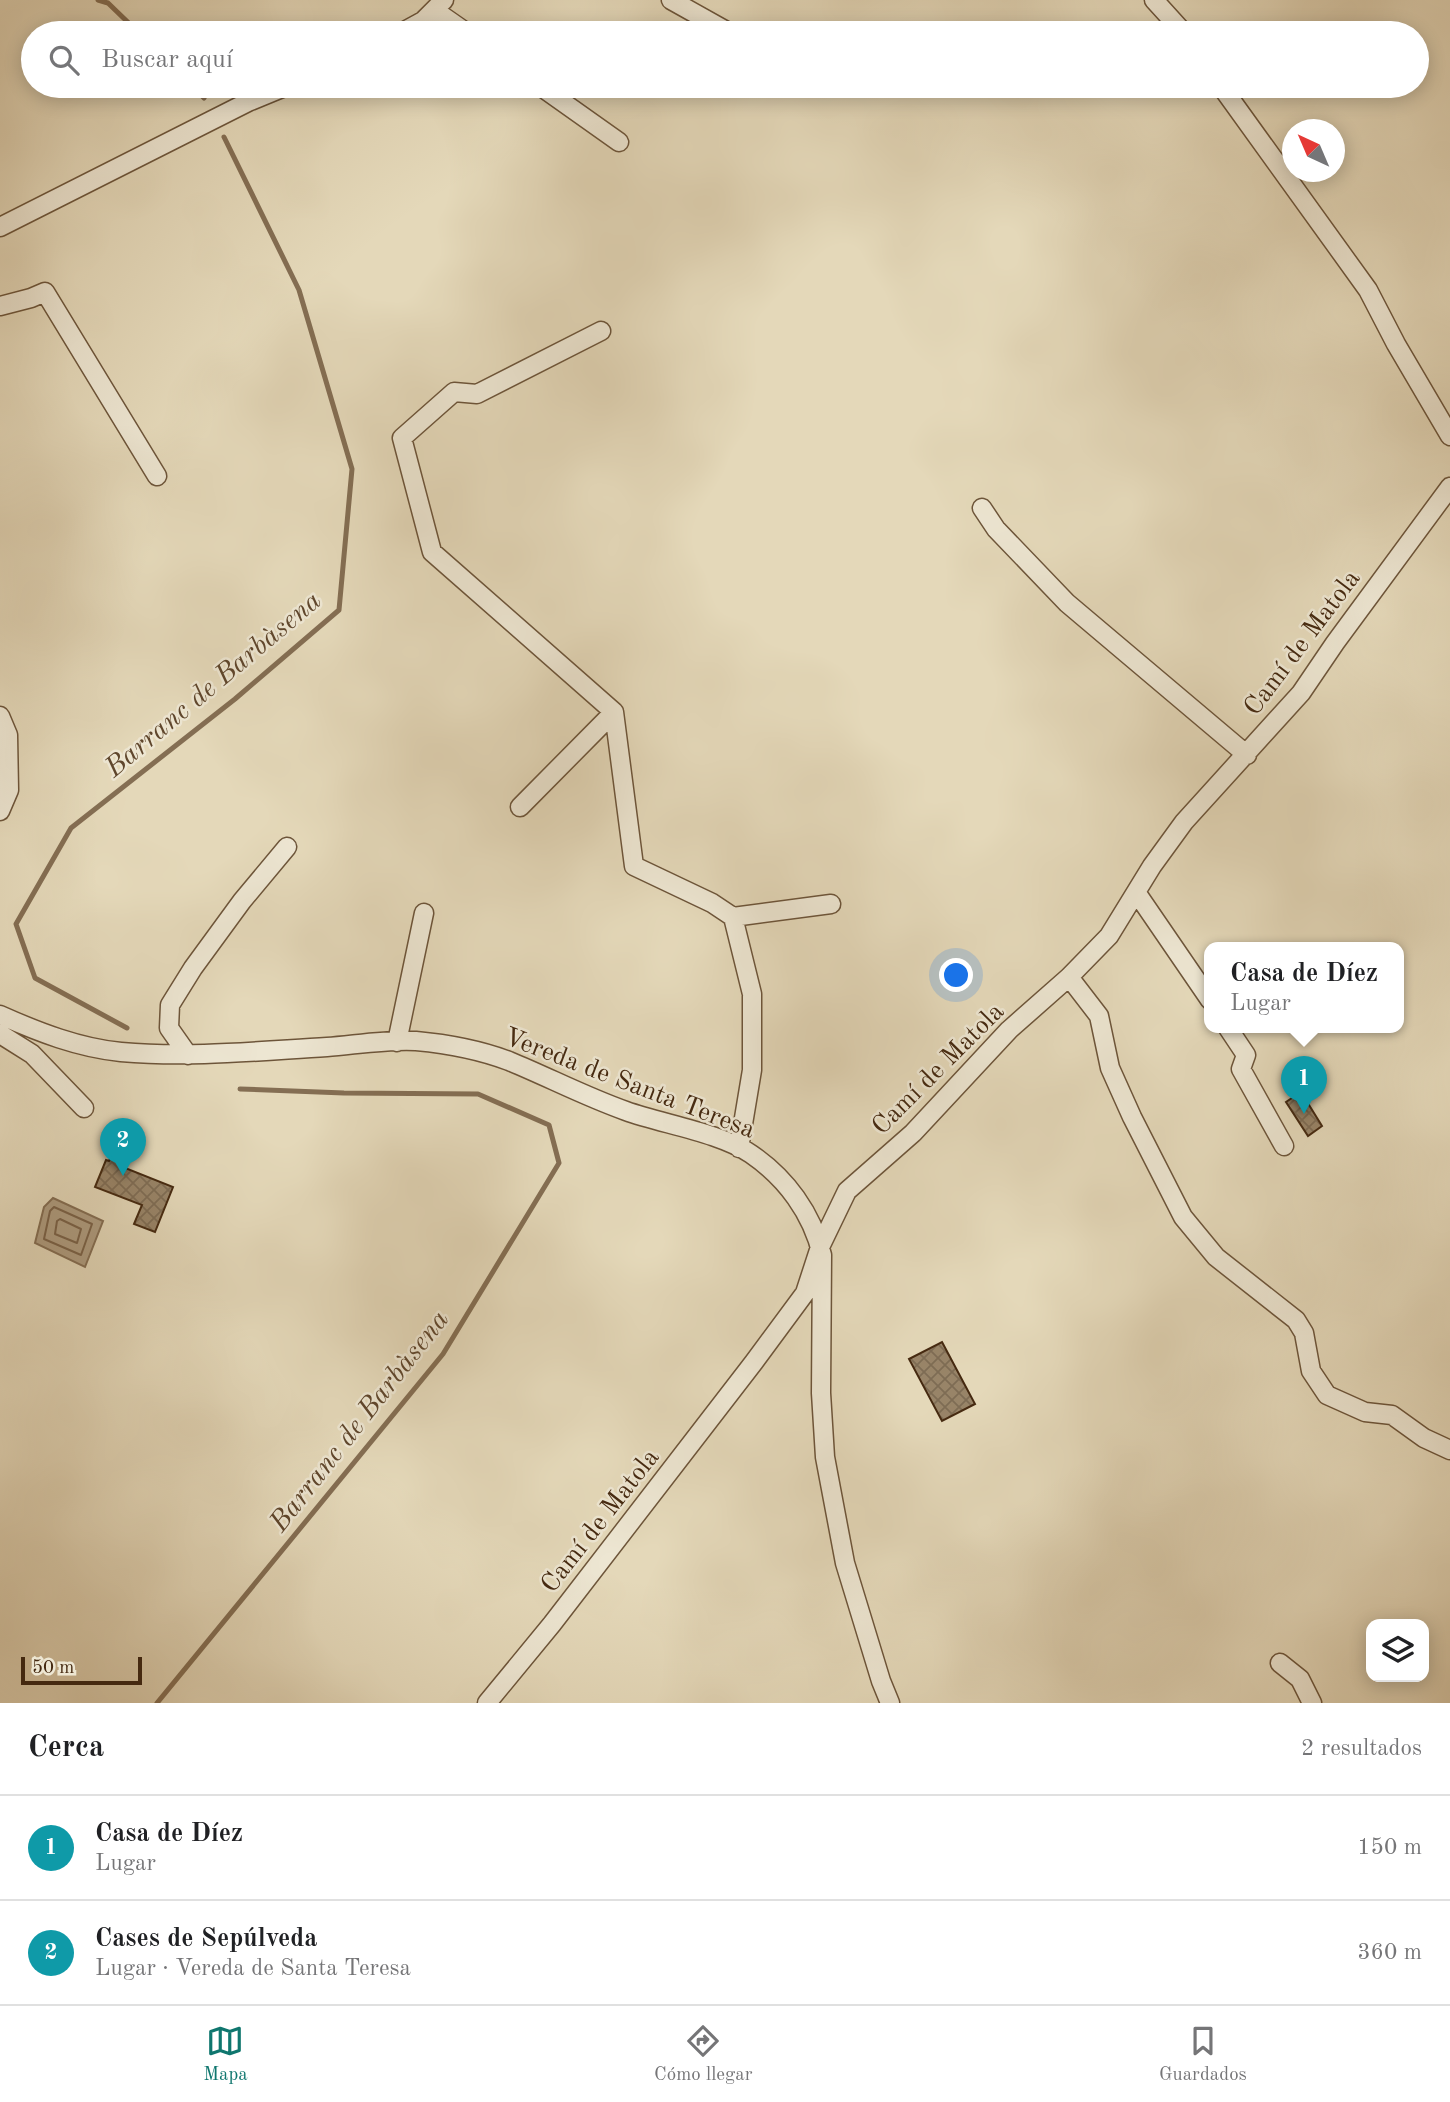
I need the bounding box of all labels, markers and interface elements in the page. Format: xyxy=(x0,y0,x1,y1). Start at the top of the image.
search box xyxy=(21,21,1429,98)
icon: search xyxy=(45,41,83,79)
text: Buscar aquí xyxy=(101,47,233,73)
north arrow xyxy=(1282,119,1345,182)
street label: Camí de Matola xyxy=(1240,566,1366,721)
water label: Barranc de Barbàsena xyxy=(100,587,327,784)
popup xyxy=(1204,942,1404,1033)
your location xyxy=(939,958,973,992)
text: Casa de Díez xyxy=(1230,961,1378,987)
text: Lugar xyxy=(1230,992,1291,1015)
street label: Camí de Matola xyxy=(868,998,1009,1140)
street label: Vereda de Santa Teresa xyxy=(500,1024,758,1144)
pin: 1 xyxy=(1281,1056,1327,1114)
pin: 2 xyxy=(100,1118,146,1176)
water label: Barranc de Barbàsena xyxy=(265,1306,455,1539)
street label: Camí de Matola xyxy=(537,1444,665,1598)
map controls xyxy=(1366,1619,1429,1682)
button: layers xyxy=(1366,1619,1429,1682)
scale bar xyxy=(21,1654,142,1686)
text: 50 m xyxy=(32,1659,74,1678)
text: Cerca xyxy=(28,1733,104,1763)
text: 2 resultados xyxy=(1301,1737,1422,1760)
text: Casa de Díez xyxy=(95,1821,243,1847)
text: 1 xyxy=(44,1836,58,1859)
text: 150 m xyxy=(1357,1836,1422,1859)
text: Lugar xyxy=(95,1852,156,1875)
text: Cases de Sepúlveda xyxy=(95,1926,317,1952)
text: 2 xyxy=(44,1941,58,1964)
text: 360 m xyxy=(1357,1941,1422,1964)
text: Lugar · Vereda de Santa Teresa xyxy=(95,1957,411,1980)
tab: Mapa xyxy=(203,2022,248,2087)
tab: Cómo llegar xyxy=(654,2022,753,2087)
tab: Guardados xyxy=(1159,2022,1247,2087)

